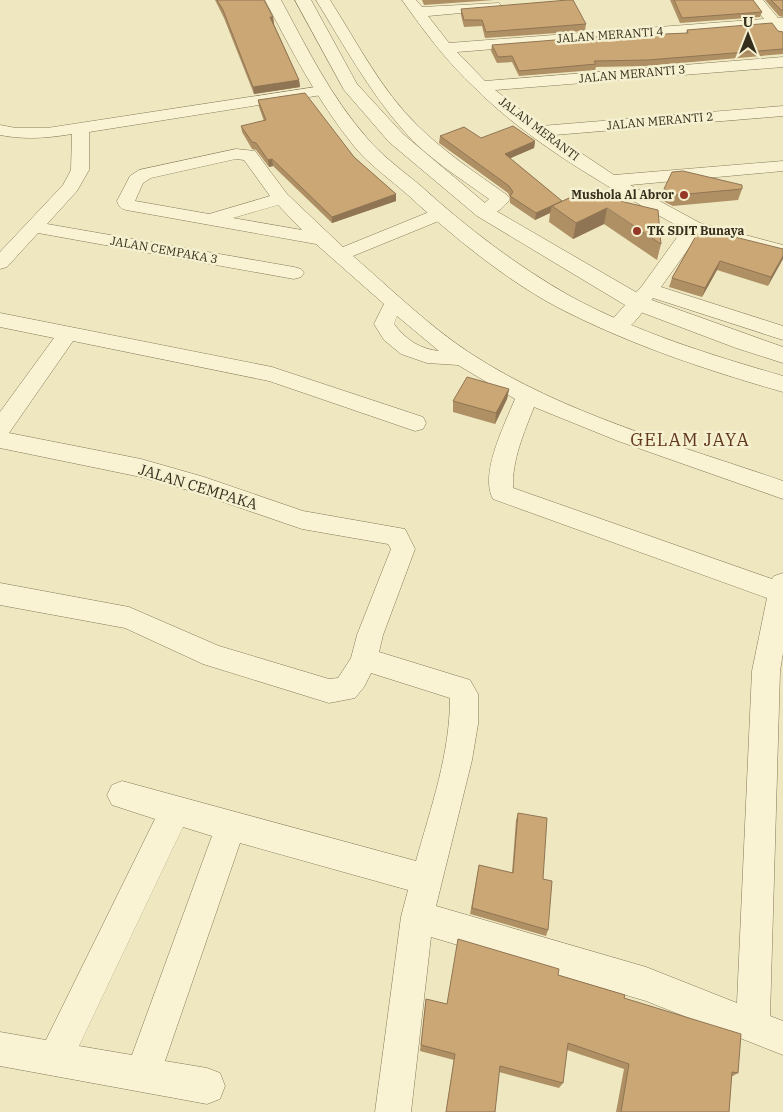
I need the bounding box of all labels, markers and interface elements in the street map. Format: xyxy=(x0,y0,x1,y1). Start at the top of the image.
north arrow xyxy=(723,10,773,60)
text: U xyxy=(743,13,754,31)
street label: JALAN MERANTI 4 xyxy=(556,23,664,46)
street label: JALAN MERANTI 3 xyxy=(578,61,686,86)
street label: JALAN MERANTI xyxy=(496,93,583,164)
street label: JALAN MERANTI 2 xyxy=(606,108,714,133)
place label: Mushola Al Abror xyxy=(571,187,674,202)
marker: Mushola Al Abror xyxy=(678,189,690,201)
place label: TK SDIT Bunaya xyxy=(647,223,744,238)
marker: TK SDIT Bunaya xyxy=(631,225,643,237)
street label: JALAN CEMPAKA 3 xyxy=(109,233,219,266)
district label: GELAM JAYA xyxy=(630,428,750,451)
street label: JALAN CEMPAKA xyxy=(136,459,261,514)

